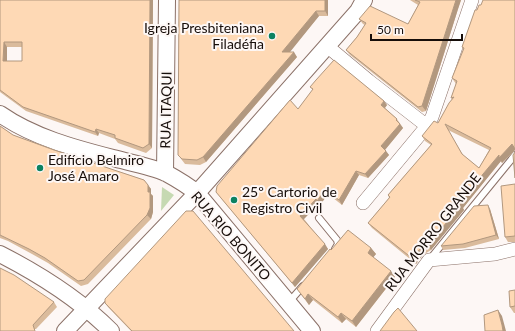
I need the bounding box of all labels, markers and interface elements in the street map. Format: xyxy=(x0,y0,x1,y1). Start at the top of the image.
scale bar xyxy=(371,16,462,42)
place label: Igreja Presbiteniana Filadéfia xyxy=(144,19,264,52)
text: 50 m xyxy=(377,22,404,37)
marker: Igreja Presbiteniana Filadéfia xyxy=(267,31,277,41)
street label: RUA ITAQUI xyxy=(156,71,175,149)
place label: Edifício Belmiro José Amaro xyxy=(48,151,144,184)
marker: Edifício Belmiro José Amaro xyxy=(35,163,45,173)
street label: RUA MORRO GRANDE xyxy=(381,169,484,294)
place label: 25º Cartorio de Registro Civil xyxy=(242,183,337,216)
street label: RUA RIO BONITO xyxy=(188,188,275,284)
marker: 25º Cartorio de Registro Civil xyxy=(229,195,239,205)

